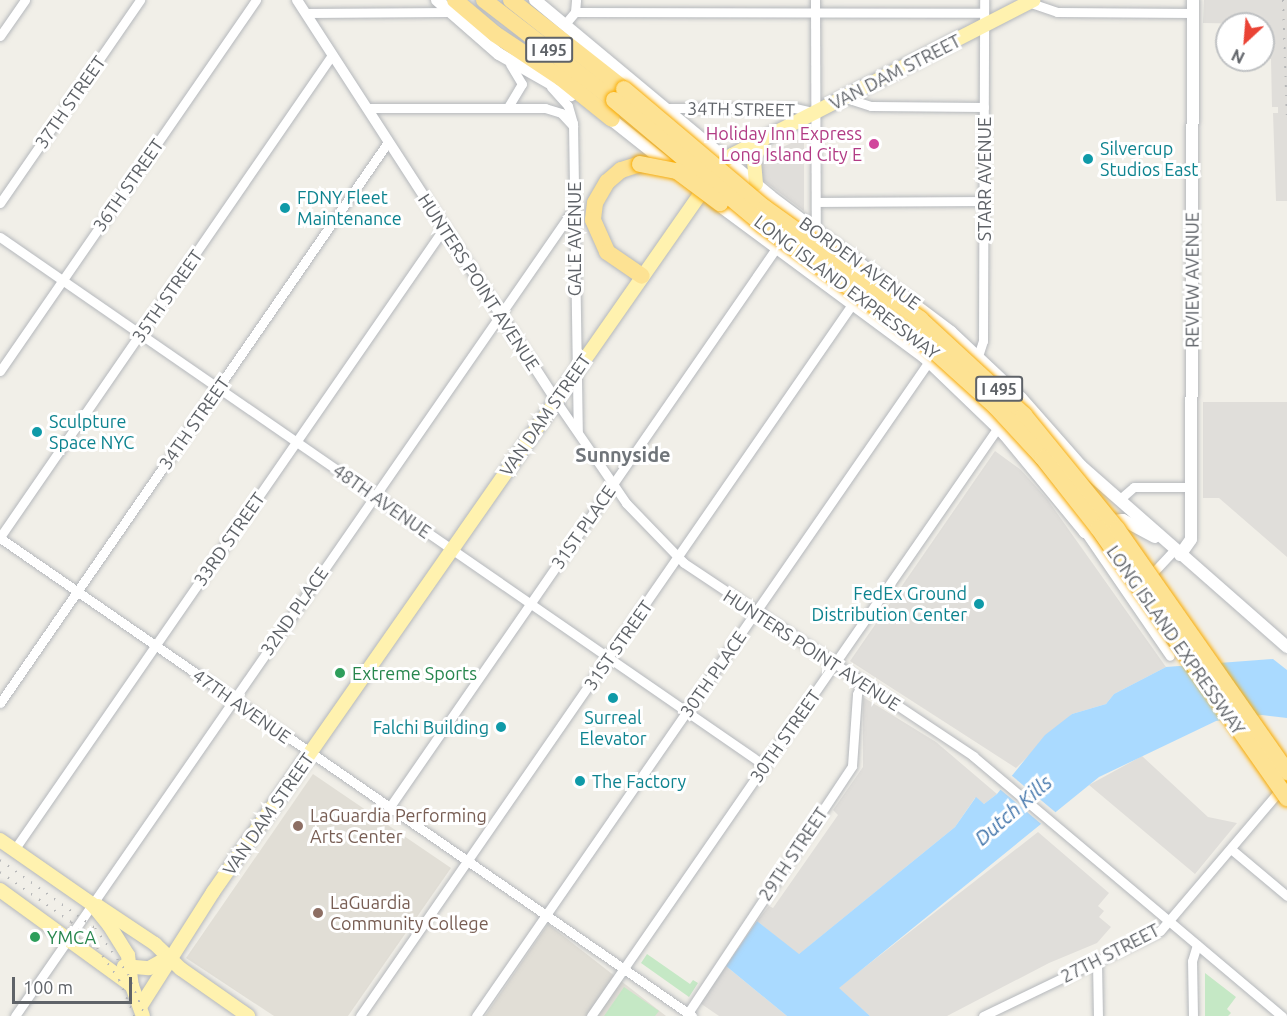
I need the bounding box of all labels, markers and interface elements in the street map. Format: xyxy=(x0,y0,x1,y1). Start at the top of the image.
north arrow xyxy=(1215,12,1275,72)
street label: VAN DAM STREET xyxy=(826,30,964,114)
road number: I 495 xyxy=(525,37,573,63)
text: N xyxy=(1229,46,1247,67)
street label: 37TH STREET xyxy=(30,52,110,152)
street label: 34TH STREET xyxy=(687,97,795,121)
street label: STARR AVENUE xyxy=(973,117,995,241)
place label: Holiday Inn Express Long Island City E xyxy=(706,123,862,166)
street label: 36TH STREET xyxy=(88,135,168,235)
marker: Holiday Inn Express Long Island City E xyxy=(867,137,881,151)
place label: Silvercup Studios East xyxy=(1100,138,1198,180)
marker: Silvercup Studios East xyxy=(1081,152,1095,166)
street label: GALE AVENUE xyxy=(563,182,585,296)
place label: FDNY Fleet Maintenance xyxy=(297,187,402,230)
street label: HUNTERS POINT AVENUE xyxy=(414,190,544,374)
marker: FDNY Fleet Maintenance xyxy=(278,201,292,215)
street label: LONG ISLAND EXPRESSWAY xyxy=(750,210,944,364)
street label: BORDEN AVENUE xyxy=(795,212,925,314)
street label: REVIEW AVENUE xyxy=(1181,212,1203,348)
street label: 35TH STREET xyxy=(127,246,207,346)
street label: VAN DAM STREET xyxy=(495,350,595,480)
street label: 34TH STREET xyxy=(154,373,234,473)
road number: I 495 xyxy=(975,376,1023,402)
place label: Sculpture Space NYC xyxy=(49,411,134,454)
marker: Sculpture Space NYC xyxy=(30,425,44,439)
district label: Sunnyside xyxy=(575,442,671,466)
street label: 48TH AVENUE xyxy=(329,459,435,543)
street label: 31ST PLACE xyxy=(546,481,620,573)
street label: 33RD STREET xyxy=(189,488,269,590)
street label: LONG ISLAND EXPRESSWAY xyxy=(1102,541,1250,739)
street label: 32ND PLACE xyxy=(256,563,332,659)
place label: FedEx Ground Distribution Center xyxy=(812,583,967,626)
street label: HUNTERS POINT AVENUE xyxy=(720,585,904,715)
street label: 31ST STREET xyxy=(579,596,657,694)
marker: FedEx Ground Distribution Center xyxy=(972,597,986,611)
street label: 30TH PLACE xyxy=(675,627,751,721)
place label: Extreme Sports xyxy=(352,662,477,684)
street label: 47TH AVENUE xyxy=(189,664,295,748)
marker: Extreme Sports xyxy=(333,666,347,680)
street label: 30TH STREET xyxy=(745,686,825,786)
marker: Surreal Elevator xyxy=(606,691,620,705)
place label: Surreal Elevator xyxy=(579,707,647,750)
place label: Falchi Building xyxy=(373,716,489,738)
marker: Falchi Building xyxy=(494,720,508,734)
street label: VAN DAM STREET xyxy=(218,749,318,879)
place label: The Factory xyxy=(592,770,686,792)
water label: Dutch Kills xyxy=(969,770,1057,850)
marker: The Factory xyxy=(573,774,587,788)
street label: 29TH STREET xyxy=(754,803,832,905)
place label: LaGuardia Performing Arts Center xyxy=(310,805,487,848)
marker: LaGuardia Performing Arts Center xyxy=(291,819,305,833)
place label: LaGuardia Community College xyxy=(330,892,489,934)
marker: LaGuardia Community College xyxy=(311,906,325,920)
street label: 27TH STREET xyxy=(1057,919,1163,987)
place label: YMCA xyxy=(47,926,96,948)
marker: YMCA xyxy=(28,930,42,944)
scale bar xyxy=(15,965,135,1003)
text: 100 m xyxy=(23,977,73,997)

